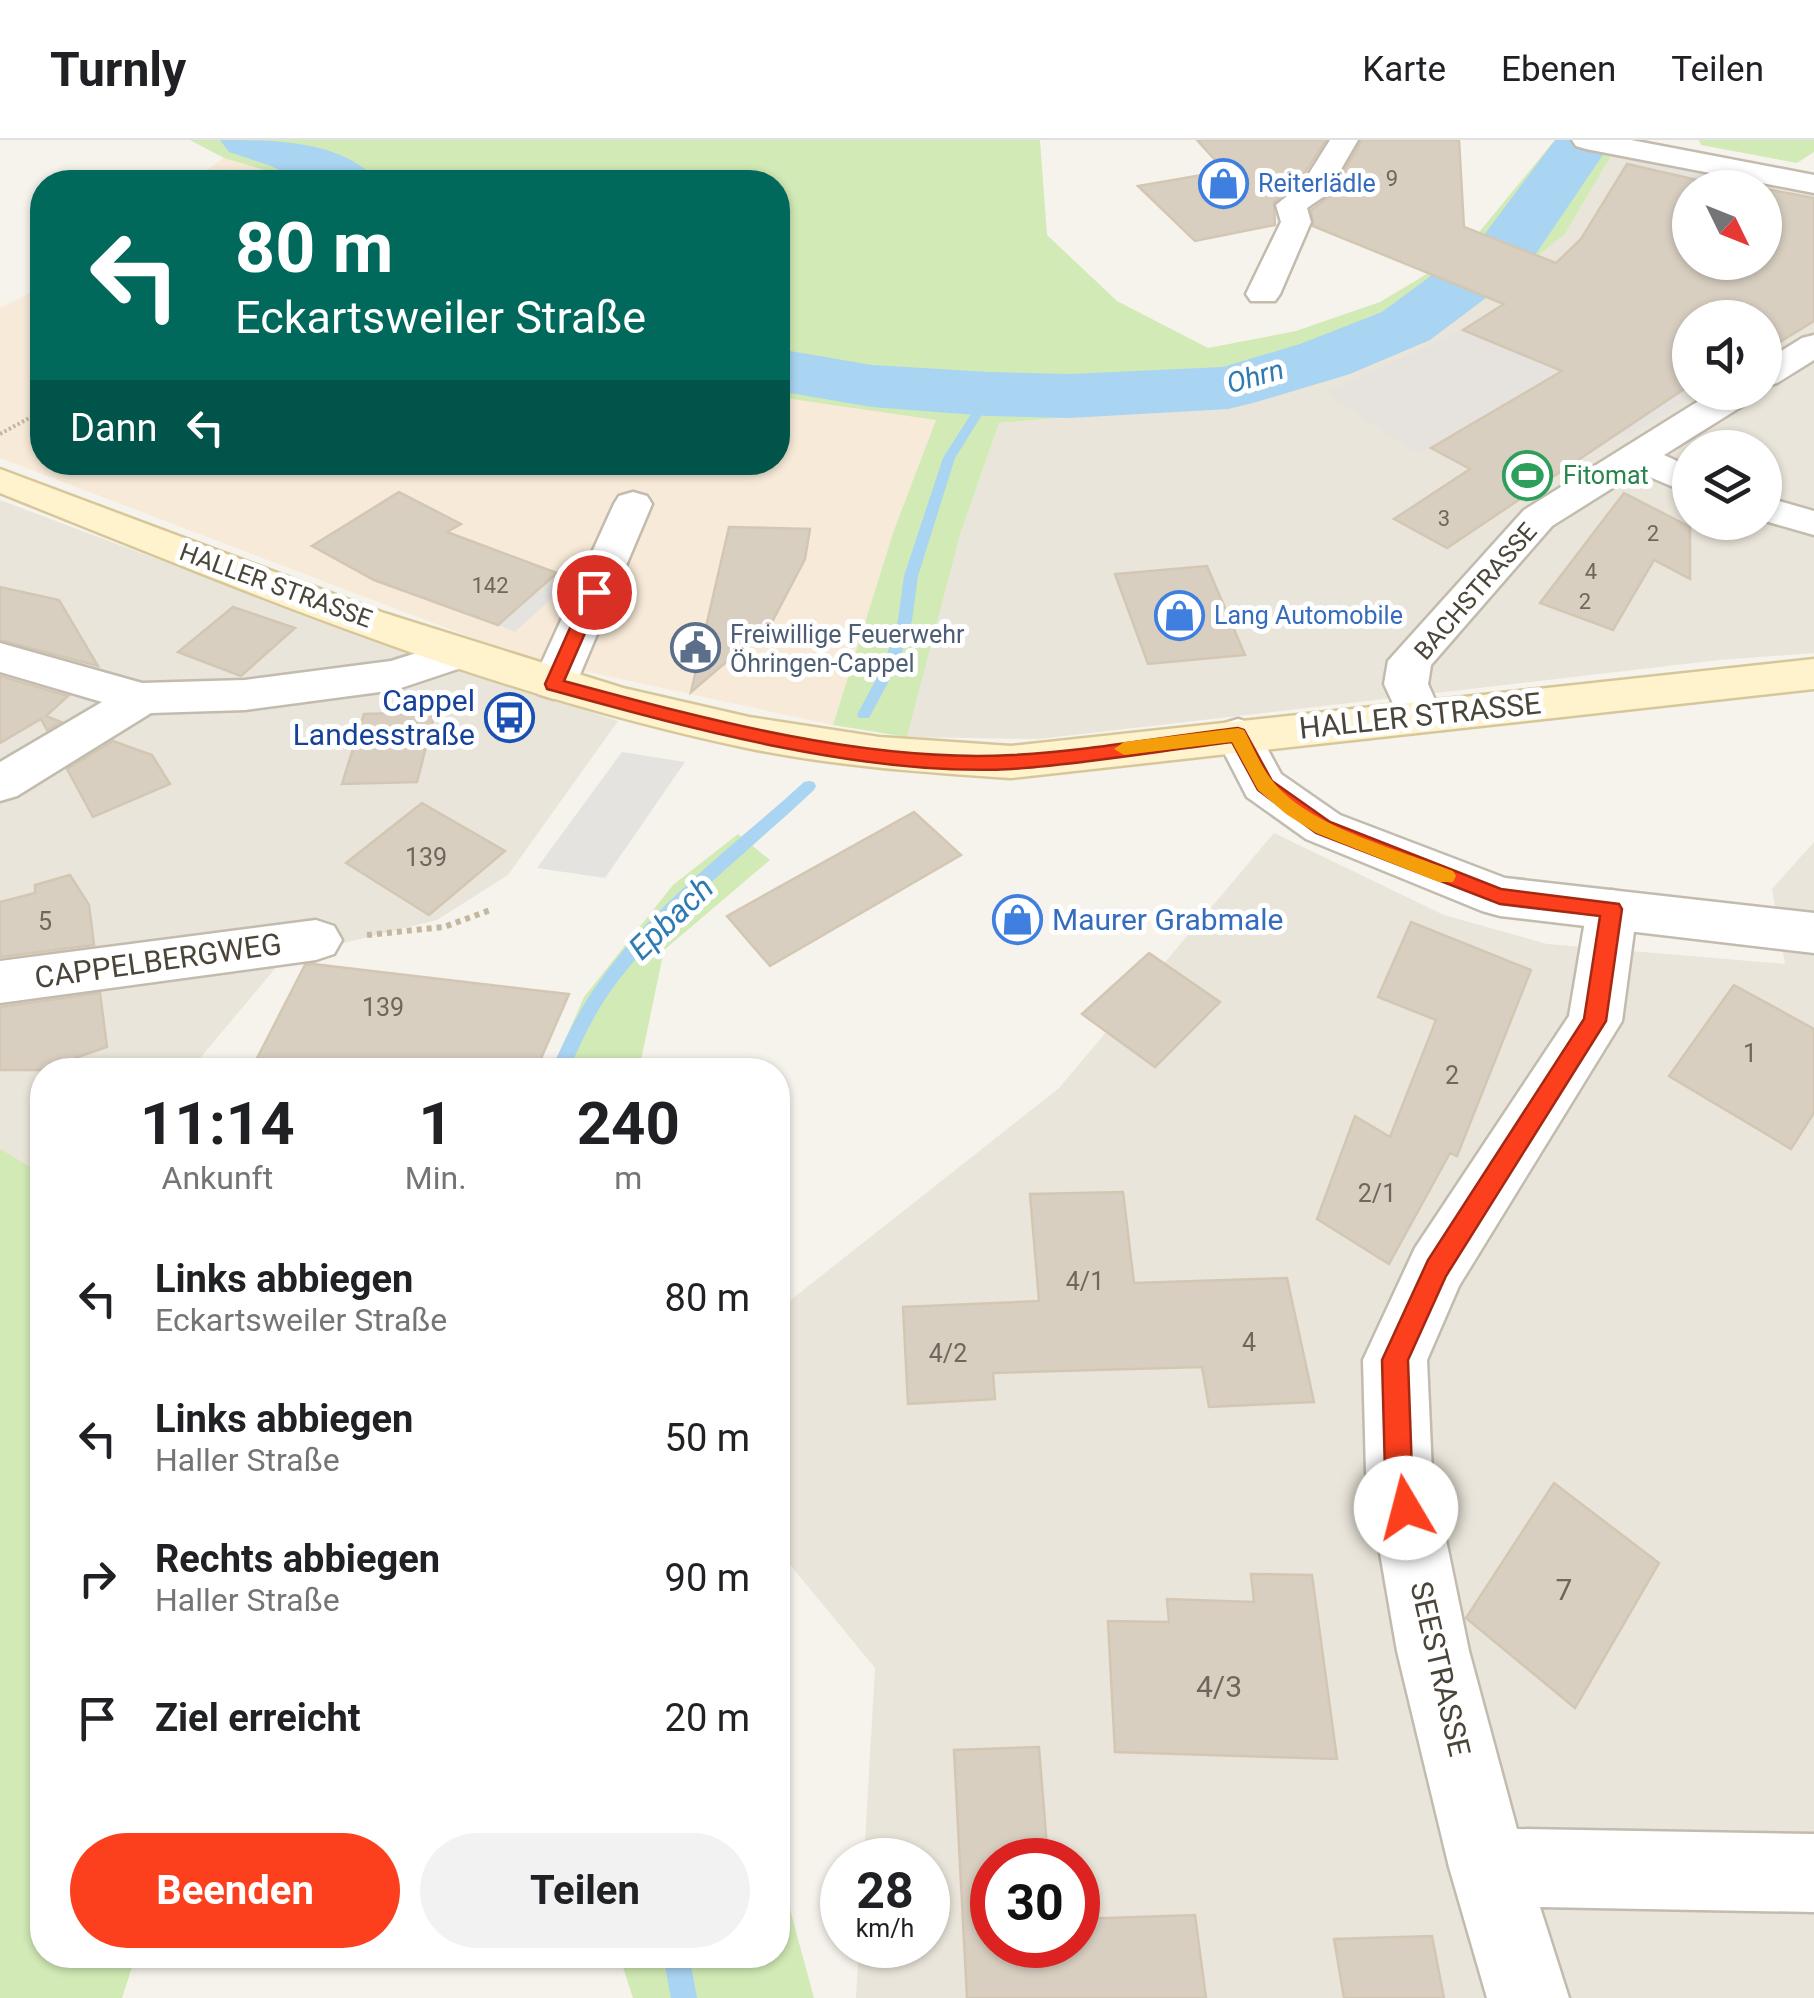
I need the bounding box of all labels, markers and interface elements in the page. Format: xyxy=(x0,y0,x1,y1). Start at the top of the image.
text: Turnly xyxy=(50,41,186,98)
text: Karte xyxy=(1362,49,1446,90)
text: Ebenen xyxy=(1501,49,1616,90)
text: Teilen xyxy=(1671,49,1764,90)
shop icon: Reiterlädle xyxy=(1197,157,1249,209)
house number: 9 xyxy=(1386,166,1398,191)
place label: Reiterlädle xyxy=(1258,169,1376,198)
north arrow xyxy=(1672,170,1782,280)
map controls xyxy=(1672,170,1782,540)
text: 80 m xyxy=(235,207,393,289)
icon: left xyxy=(70,210,200,340)
text: Eckartsweiler Straße xyxy=(235,291,646,344)
button: sound xyxy=(1672,300,1782,410)
water label: Ohrn xyxy=(1223,353,1287,400)
icon: left xyxy=(178,400,233,455)
text: Dann xyxy=(70,406,158,450)
button: layers xyxy=(1672,430,1782,540)
sports icon: Fitomat xyxy=(1502,449,1554,501)
place label: Fitomat xyxy=(1563,461,1649,490)
house number: 3 xyxy=(1438,506,1450,531)
street label: BACHSTRASSE xyxy=(1408,517,1542,665)
house number: 2 xyxy=(1647,521,1659,546)
street label: HALLER STRASSE xyxy=(176,537,376,634)
pin xyxy=(552,550,637,635)
house number: 4 xyxy=(1585,559,1597,584)
icon: arrive xyxy=(567,565,622,620)
house number: 142 xyxy=(471,573,509,598)
shop icon: Lang Automobile xyxy=(1153,589,1205,641)
house number: 2 xyxy=(1579,589,1591,614)
place label: Lang Automobile xyxy=(1214,601,1403,630)
place label: Freiwillige Feuerwehr Öhringen-Cappel xyxy=(730,620,965,678)
public building icon: Freiwillige Feuerwehr Öhringen-Cappel xyxy=(669,622,721,674)
place label: Cappel Landesstraße xyxy=(293,683,475,752)
street label: HALLER STRASSE xyxy=(1297,685,1543,746)
bus stop icon: Cappel Landesstraße xyxy=(484,692,536,744)
house number: 139 xyxy=(405,843,447,872)
water label: Epbach xyxy=(621,869,721,967)
shop icon: Maurer Grabmale xyxy=(991,894,1043,946)
place label: Maurer Grabmale xyxy=(1052,902,1283,937)
house number: 5 xyxy=(38,907,52,936)
street label: CAPPELBERGWEG xyxy=(32,926,284,995)
house number: 139 xyxy=(362,993,404,1022)
house number: 1 xyxy=(1743,1039,1757,1068)
house number: 2 xyxy=(1445,1061,1459,1090)
text: 11:14 xyxy=(140,1088,295,1159)
text: 1 xyxy=(418,1088,453,1159)
text: 240 xyxy=(577,1088,680,1159)
text: Ankunft xyxy=(162,1159,273,1197)
text: Min. xyxy=(405,1159,467,1197)
text: m xyxy=(614,1159,642,1197)
house number: 2/1 xyxy=(1358,1179,1396,1208)
text: Links abbiegen xyxy=(155,1257,413,1301)
house number: 4/1 xyxy=(1066,1267,1104,1296)
icon: left xyxy=(70,1271,125,1326)
text: 80 m xyxy=(665,1276,750,1320)
text: Eckartsweiler Straße xyxy=(155,1301,447,1339)
house number: 4 xyxy=(1242,1328,1256,1357)
house number: 4/2 xyxy=(929,1339,967,1368)
text: Links abbiegen xyxy=(155,1397,413,1441)
icon: left xyxy=(70,1411,125,1466)
text: 50 m xyxy=(665,1416,750,1460)
text: Haller Straße xyxy=(155,1441,340,1479)
position arrow xyxy=(1354,1456,1458,1560)
text: Rechts abbiegen xyxy=(155,1537,440,1581)
icon: right xyxy=(70,1551,125,1606)
text: 90 m xyxy=(665,1556,750,1600)
house number: 7 xyxy=(1556,1572,1572,1607)
street label: SEESTRASSE xyxy=(1403,1578,1478,1760)
text: Haller Straße xyxy=(155,1581,340,1619)
house number: 4/3 xyxy=(1196,1669,1242,1704)
icon: arrive xyxy=(70,1691,125,1746)
text: Ziel erreicht xyxy=(155,1696,361,1740)
text: 20 m xyxy=(665,1696,750,1740)
button: Beenden xyxy=(70,1833,400,1948)
button: Teilen xyxy=(420,1833,750,1948)
speed limit sign: 30 xyxy=(970,1838,1100,1968)
text: 28 xyxy=(856,1862,914,1920)
text: km/h xyxy=(856,1914,914,1943)

